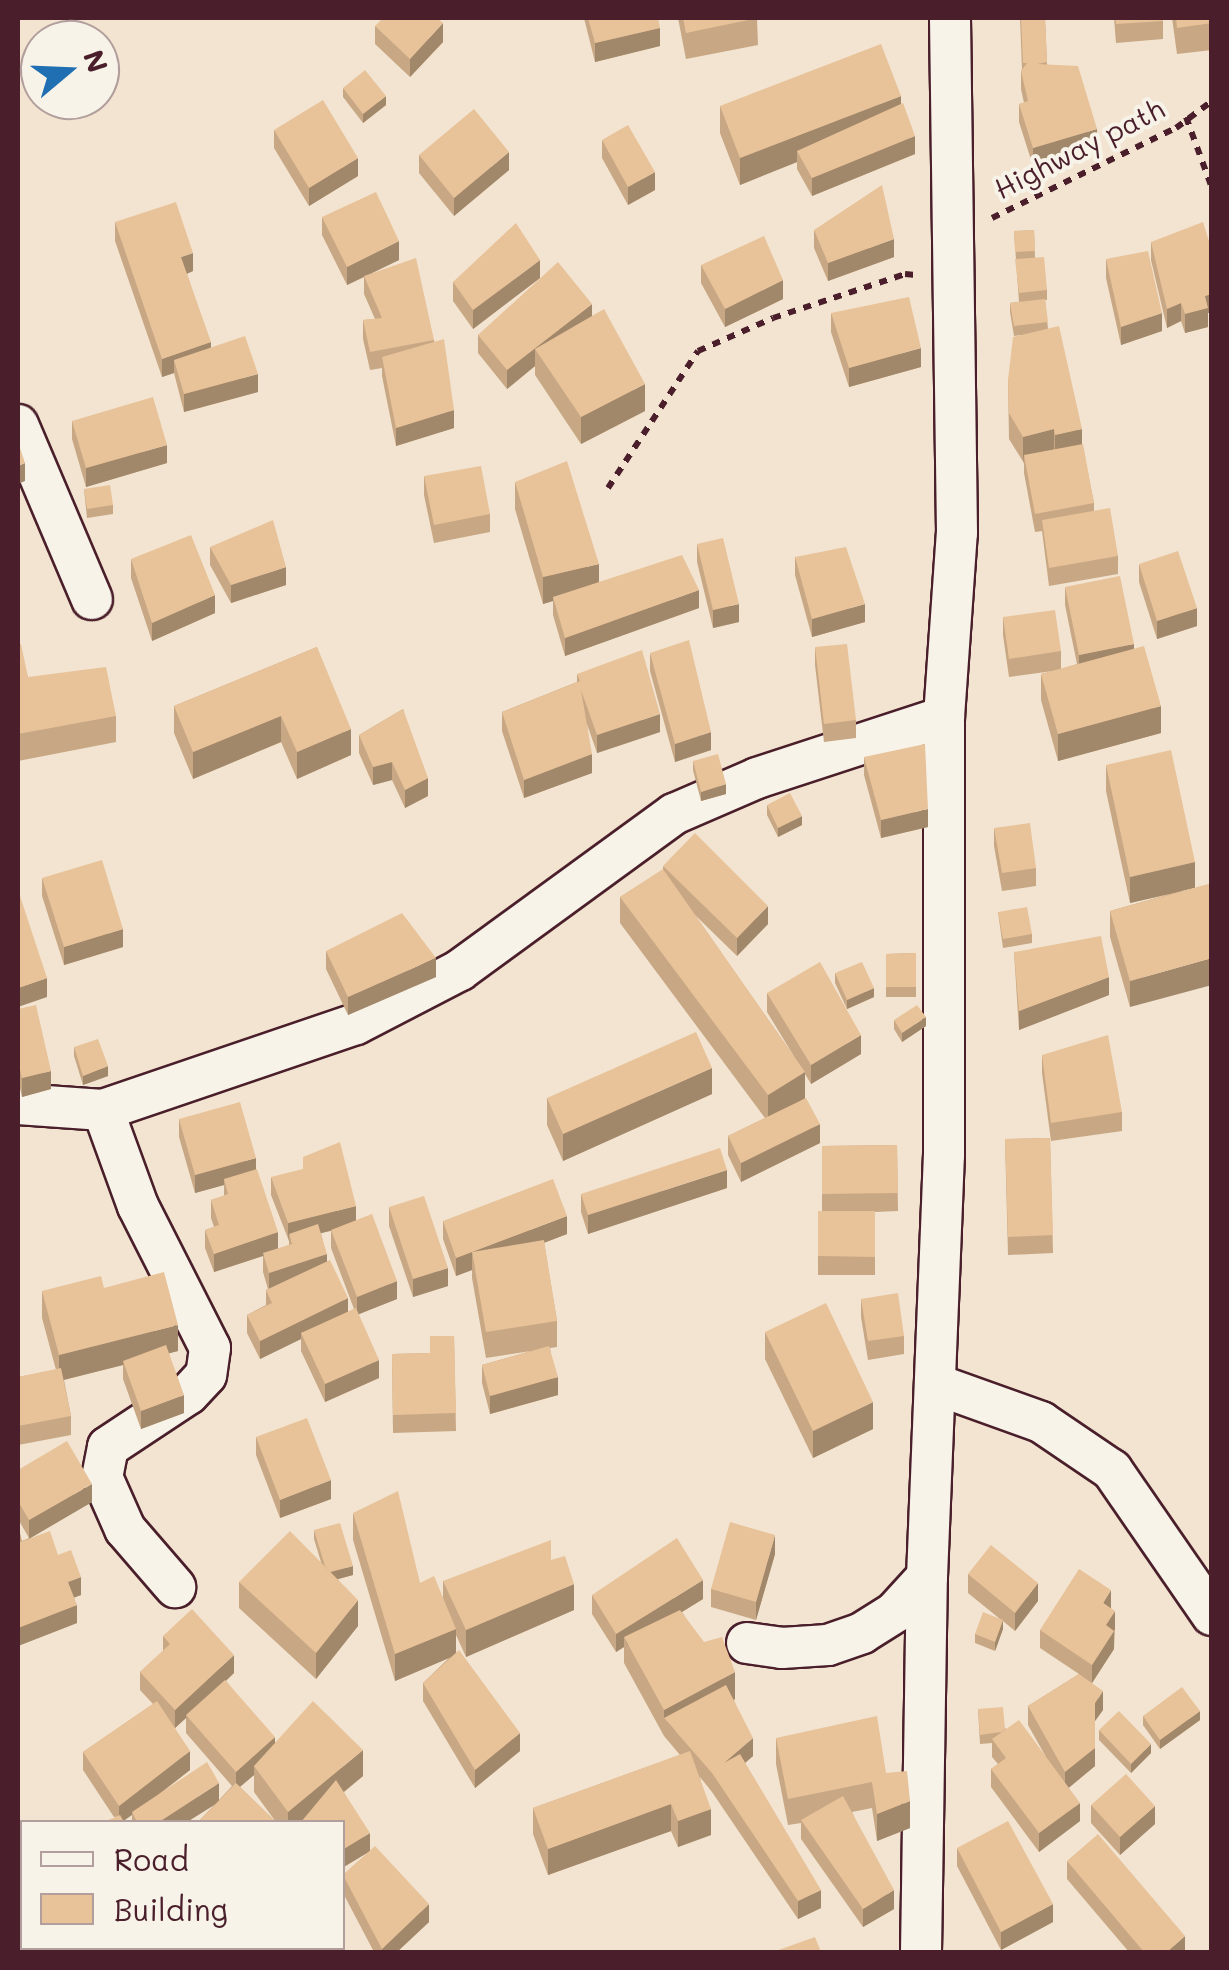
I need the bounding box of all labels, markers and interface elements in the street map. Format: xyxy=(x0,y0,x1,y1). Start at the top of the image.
north arrow xyxy=(20,20,120,120)
text: N xyxy=(76,45,117,77)
street label: Highway path xyxy=(988,91,1170,205)
legend xyxy=(20,1820,345,1950)
text: Road xyxy=(114,1839,189,1879)
text: Building xyxy=(114,1889,228,1929)

